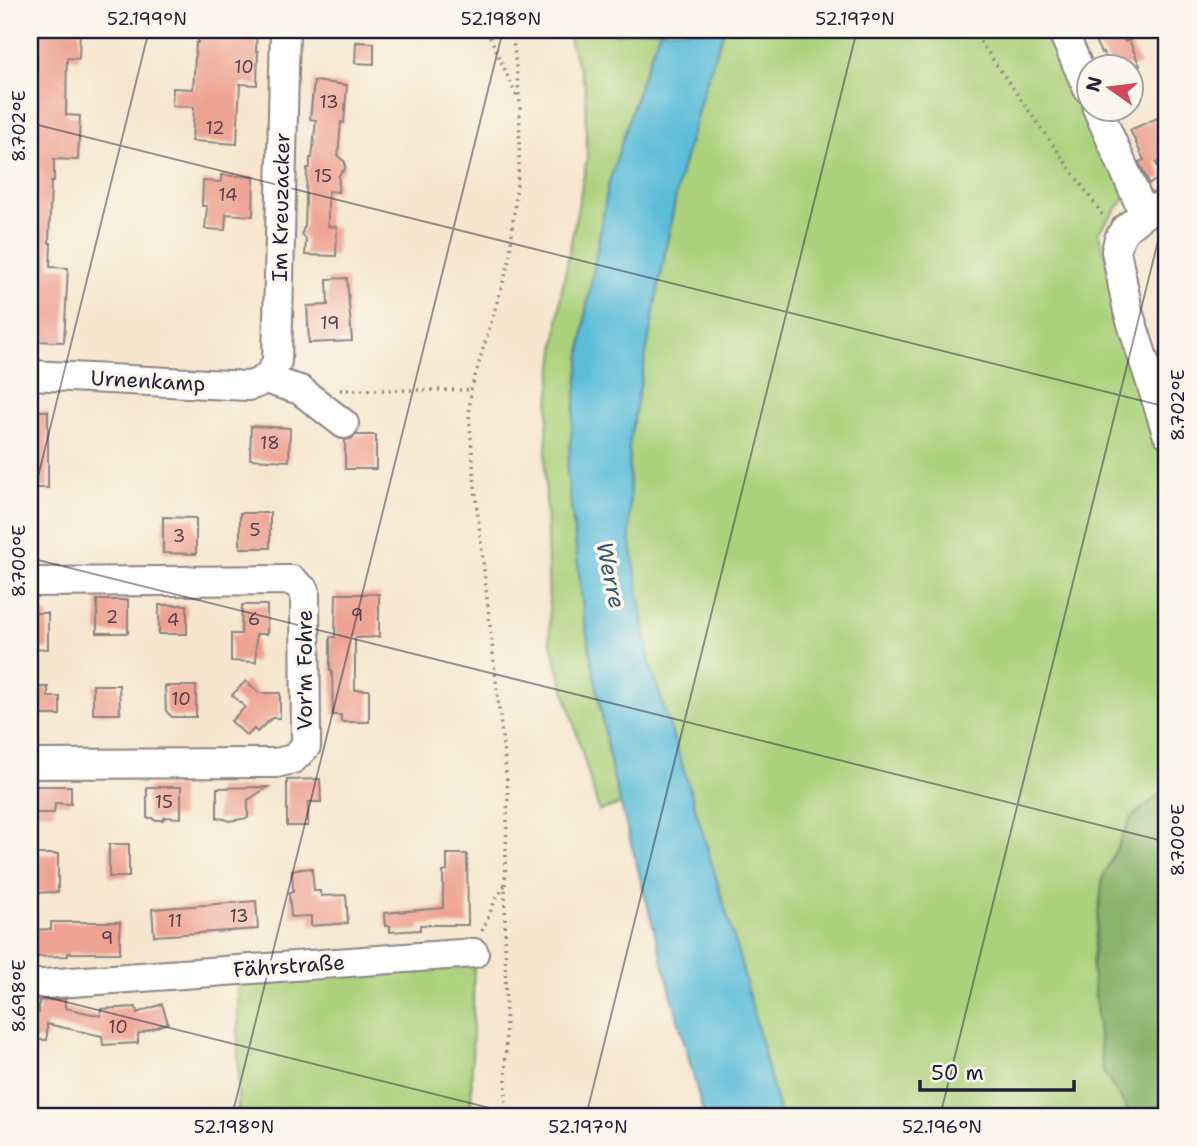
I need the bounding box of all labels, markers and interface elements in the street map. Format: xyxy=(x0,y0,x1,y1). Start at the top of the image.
text: 52.199°N xyxy=(107,7,187,31)
text: 52.198°N xyxy=(461,7,541,31)
text: 52.197°N xyxy=(815,7,895,31)
north arrow xyxy=(1074,52,1144,122)
house number: 10 xyxy=(234,55,254,79)
text: N xyxy=(1080,74,1108,94)
text: 8.702°E xyxy=(7,90,31,162)
house number: 13 xyxy=(319,90,339,114)
house number: 12 xyxy=(205,116,225,140)
street label: Im Kreuzacker xyxy=(266,132,296,282)
house number: 15 xyxy=(314,164,332,188)
house number: 14 xyxy=(218,183,238,207)
house number: 19 xyxy=(320,311,340,335)
street label: Urnenkamp xyxy=(90,364,206,398)
text: 8.702°E xyxy=(1166,369,1190,441)
house number: 18 xyxy=(260,431,280,455)
house number: 5 xyxy=(249,518,261,542)
house number: 3 xyxy=(173,524,185,548)
text: 8.700°E xyxy=(7,525,31,597)
water label: Werre xyxy=(589,539,633,611)
house number: 9 xyxy=(351,603,363,627)
house number: 2 xyxy=(106,605,118,629)
house number: 6 xyxy=(248,607,260,631)
house number: 4 xyxy=(167,608,179,632)
street label: Vor'm Fohre xyxy=(291,610,319,730)
house number: 10 xyxy=(171,687,191,711)
house number: 15 xyxy=(155,790,173,814)
text: 8.700°E xyxy=(1166,804,1190,876)
house number: 13 xyxy=(229,904,249,928)
house number: 11 xyxy=(168,909,182,933)
house number: 9 xyxy=(101,926,113,950)
street label: Fährstraße xyxy=(232,948,346,984)
text: 8.698°E xyxy=(7,960,31,1032)
house number: 10 xyxy=(108,1015,128,1039)
scale bar xyxy=(920,1048,1074,1092)
text: 50 m xyxy=(931,1059,984,1087)
text: 52.198°N xyxy=(194,1115,274,1139)
text: 52.197°N xyxy=(548,1115,628,1139)
text: 52.196°N xyxy=(902,1115,982,1139)

